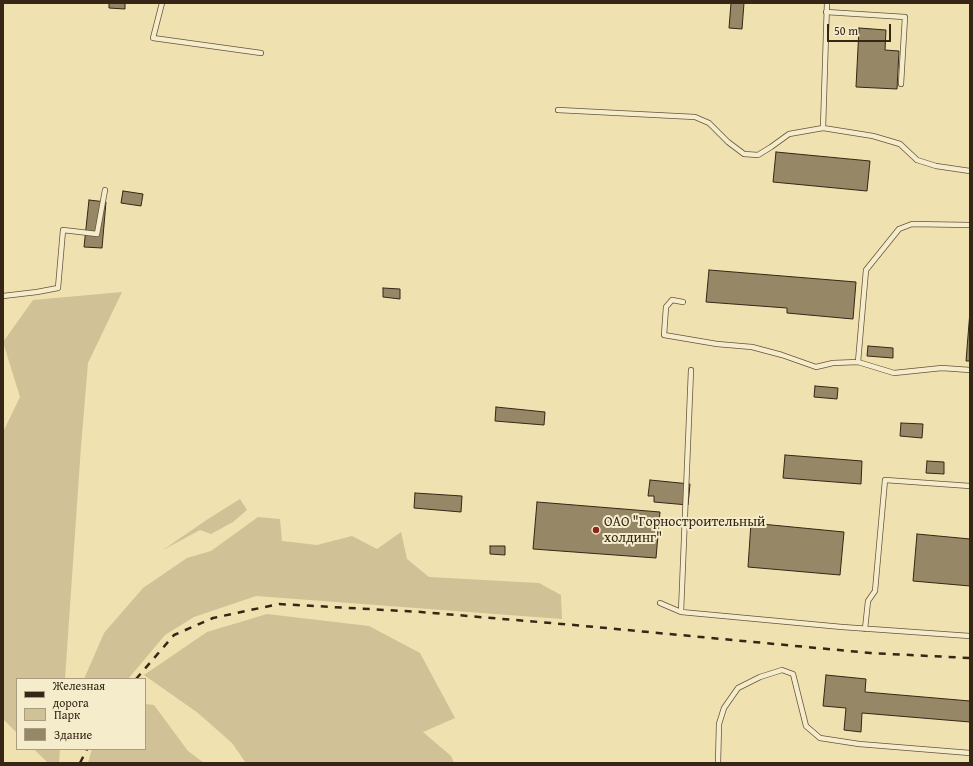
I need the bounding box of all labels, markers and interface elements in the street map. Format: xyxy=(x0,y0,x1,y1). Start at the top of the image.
scale bar xyxy=(829,16,893,42)
text: 50 m xyxy=(834,22,858,39)
place label: ОАО "Горностроительный холдинг" xyxy=(604,514,765,546)
marker: ОАО "Горностроительный холдинг" xyxy=(591,525,601,535)
text: Железная дорога xyxy=(53,677,105,711)
legend xyxy=(16,678,146,750)
text: Парк xyxy=(54,706,80,723)
text: Здание xyxy=(54,726,92,743)

